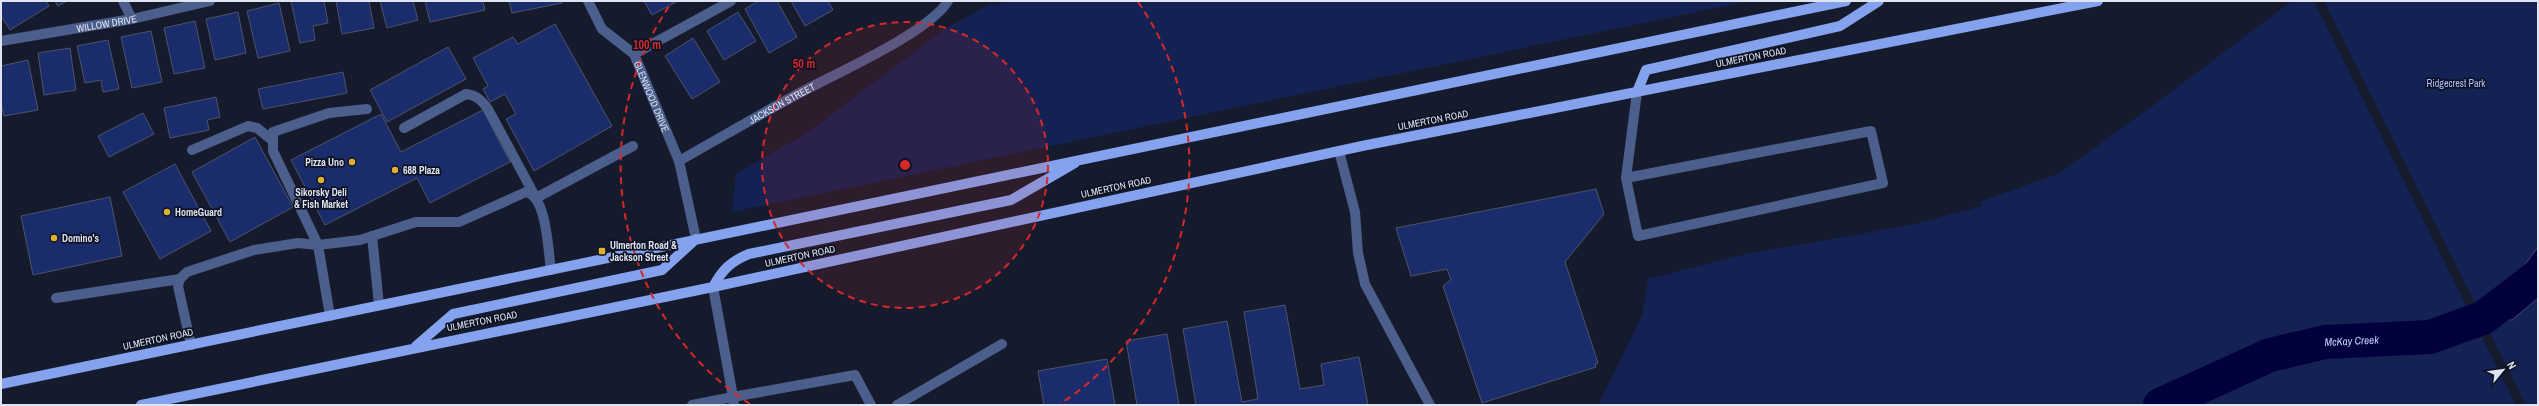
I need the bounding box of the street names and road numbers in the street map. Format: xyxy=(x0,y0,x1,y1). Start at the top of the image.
street label: WILLOW DRIVE xyxy=(76,12,138,35)
street label: ULMERTON ROAD xyxy=(1715,44,1788,70)
street label: GLENWOOD DRIVE xyxy=(631,59,673,134)
street label: JACKSON STREET xyxy=(746,80,817,126)
street label: ULMERTON ROAD xyxy=(1397,107,1470,133)
street label: ULMERTON ROAD xyxy=(1080,173,1152,201)
street label: ULMERTON ROAD xyxy=(764,242,836,270)
street label: ULMERTON ROAD xyxy=(446,308,519,334)
street label: ULMERTON ROAD xyxy=(122,325,194,353)

